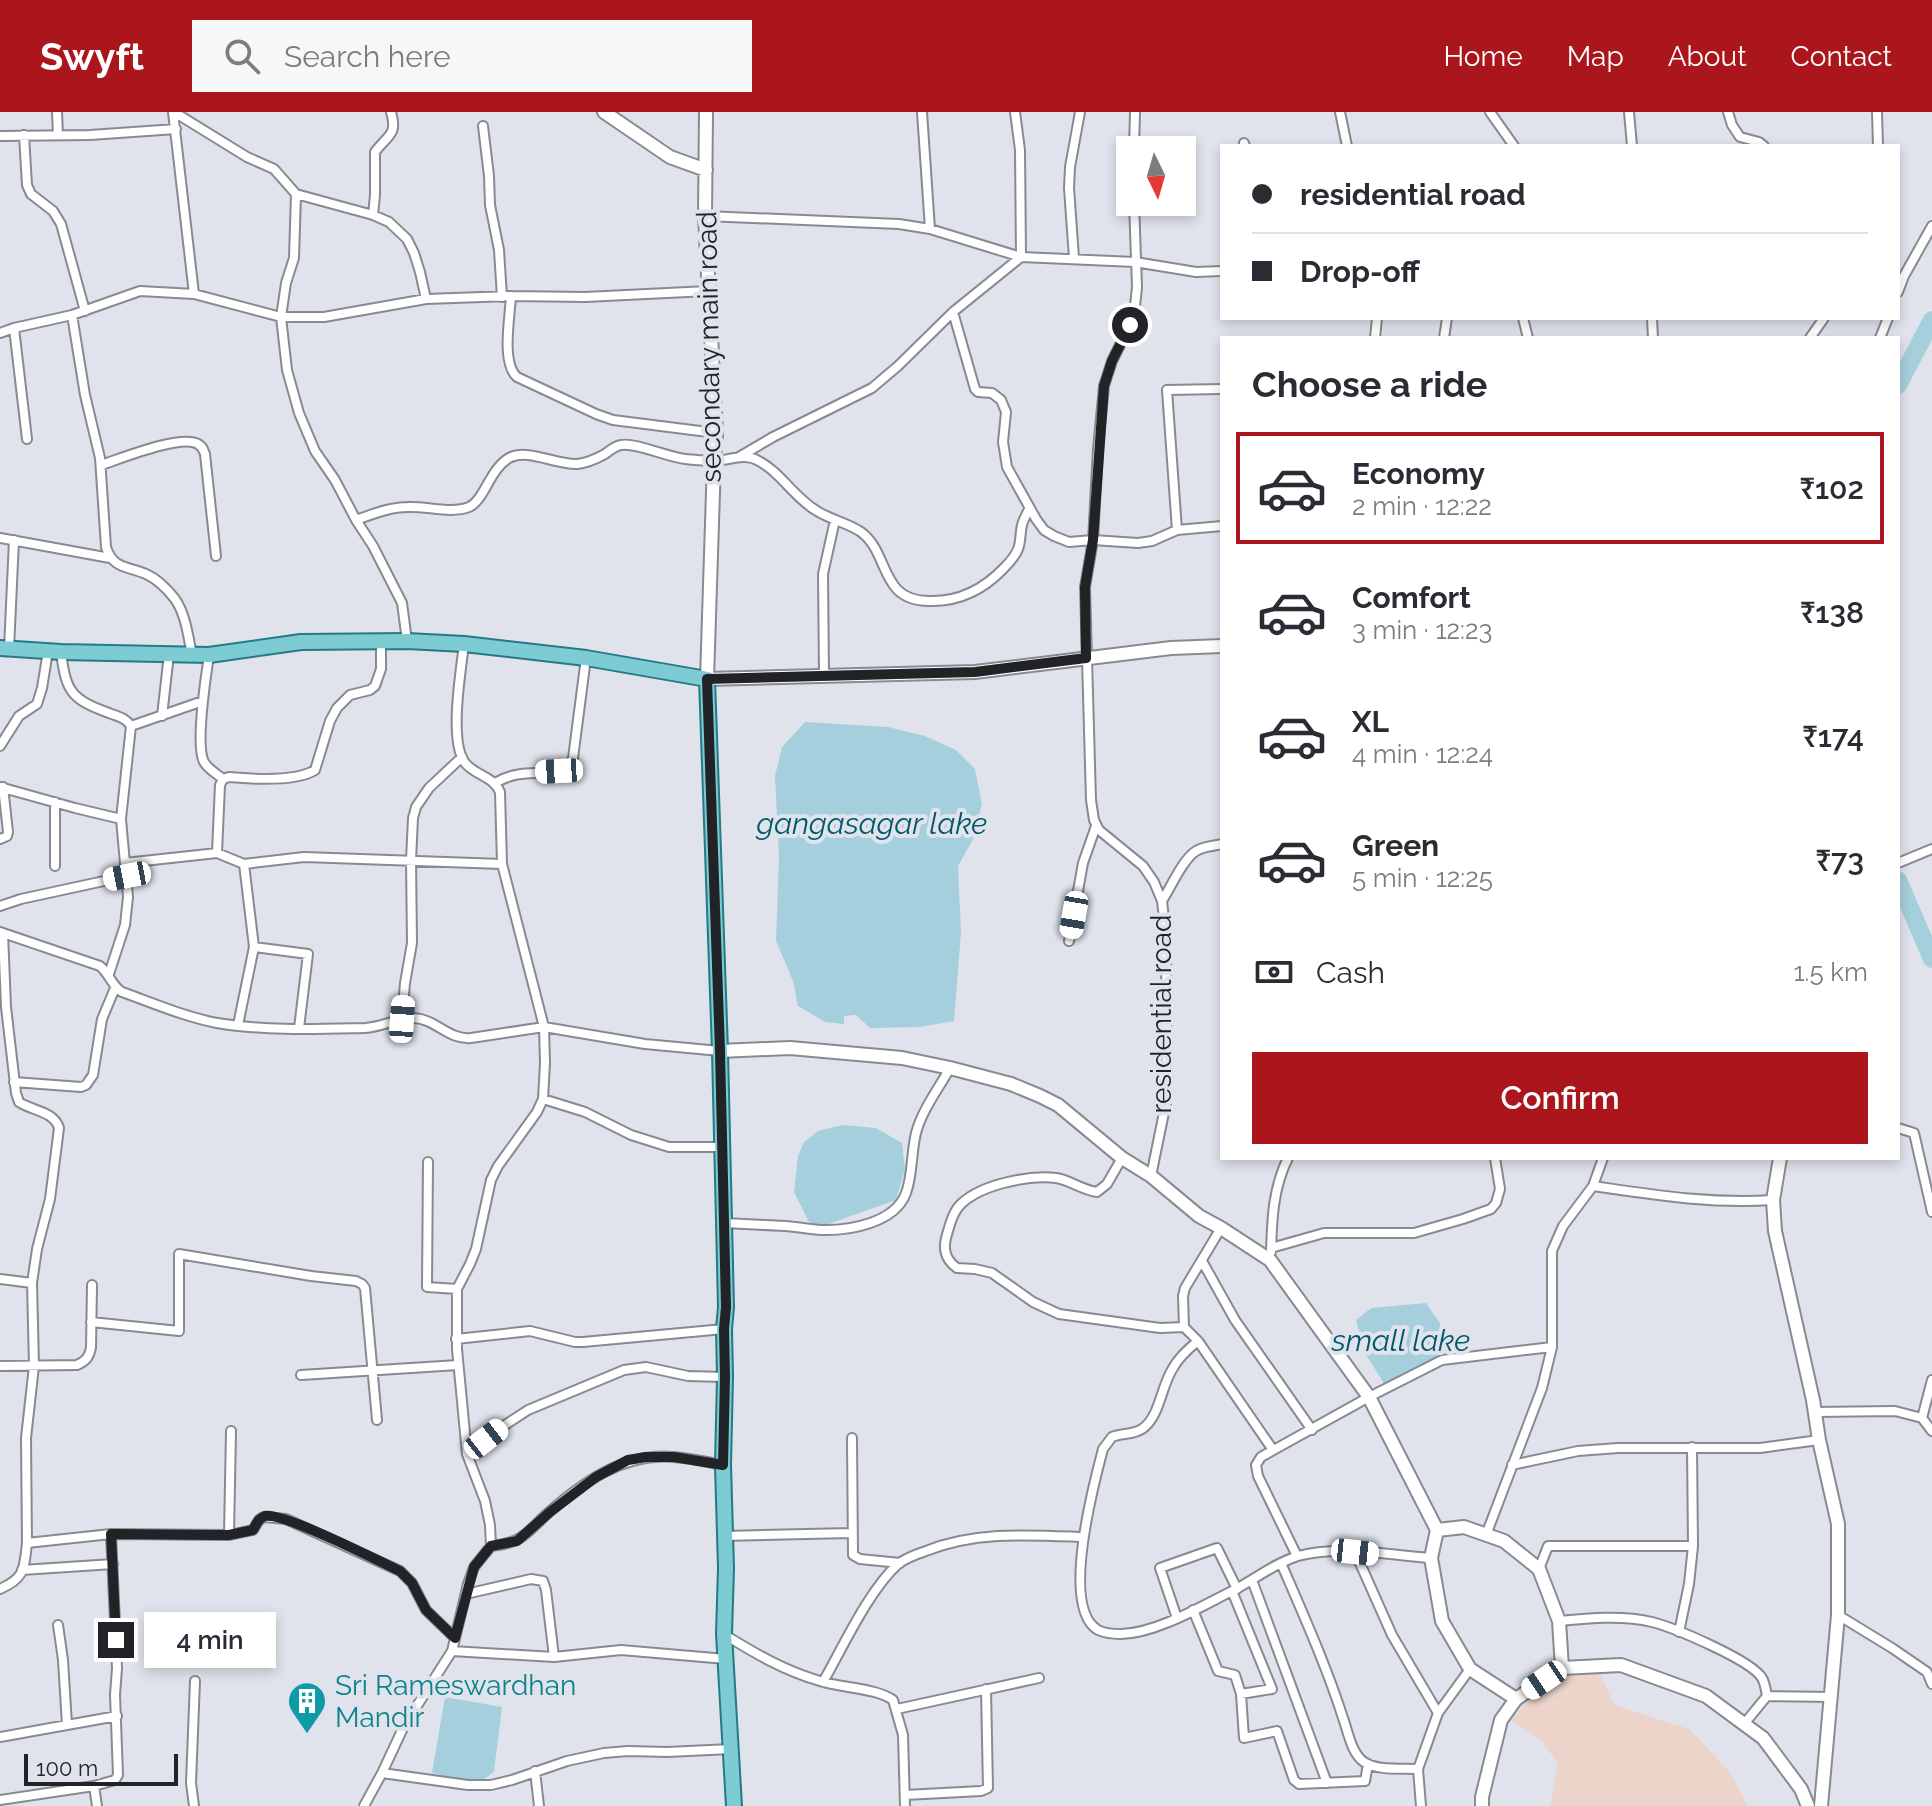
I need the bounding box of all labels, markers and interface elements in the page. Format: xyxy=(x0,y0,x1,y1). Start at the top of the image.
search box xyxy=(192,20,752,92)
text: Swyft xyxy=(40,34,144,79)
icon: search xyxy=(220,34,264,78)
text: Search here xyxy=(284,39,451,74)
text: Home xyxy=(1443,40,1523,73)
text: Map xyxy=(1567,40,1624,73)
text: About xyxy=(1668,40,1747,73)
text: Contact xyxy=(1791,40,1892,73)
north arrow xyxy=(1116,136,1196,216)
map controls xyxy=(1116,136,1196,216)
text: residential road xyxy=(1300,177,1526,212)
street label: secondary main road xyxy=(690,211,728,483)
text: Drop-off xyxy=(1300,254,1420,289)
route start xyxy=(1112,307,1148,343)
text: Choose a ride xyxy=(1252,363,1487,405)
icon: car xyxy=(1256,452,1328,524)
text: Economy xyxy=(1352,456,1485,491)
text: ₹102 xyxy=(1800,471,1864,506)
text: 2 min · 12:22 xyxy=(1352,491,1492,521)
icon: car xyxy=(1256,576,1328,648)
text: Comfort xyxy=(1352,580,1471,615)
text: ₹138 xyxy=(1800,595,1864,630)
text: 3 min · 12:23 xyxy=(1352,615,1492,645)
icon: car xyxy=(1256,700,1328,772)
text: XL xyxy=(1352,704,1389,739)
text: ₹174 xyxy=(1802,719,1864,754)
text: 4 min · 12:24 xyxy=(1352,739,1493,769)
car xyxy=(534,758,584,784)
water label: gangasagar lake xyxy=(756,806,987,841)
icon: car xyxy=(1256,824,1328,896)
text: Green xyxy=(1352,828,1439,863)
text: ₹73 xyxy=(1816,843,1864,878)
car xyxy=(101,860,153,892)
text: 5 min · 12:25 xyxy=(1352,863,1493,893)
car xyxy=(1058,889,1090,941)
street label: residential road xyxy=(1145,915,1178,1113)
icon: cash xyxy=(1252,950,1296,994)
text: Cash xyxy=(1316,955,1385,990)
text: 1.5 km xyxy=(1793,957,1868,987)
car xyxy=(388,994,416,1044)
button: Confirm xyxy=(1252,1052,1868,1144)
water label: small lake xyxy=(1331,1323,1470,1358)
car xyxy=(460,1415,512,1463)
car xyxy=(1330,1538,1380,1566)
callout: 4 min xyxy=(144,1612,276,1668)
route end xyxy=(98,1622,134,1658)
text: 4 min xyxy=(176,1625,244,1655)
car xyxy=(1517,1657,1571,1703)
place label: Sri Rameswardhan Mandir xyxy=(335,1669,576,1734)
building icon: Sri Rameswardhan Mandir xyxy=(286,1680,328,1735)
scale bar xyxy=(24,1750,178,1786)
text: 100 m xyxy=(36,1755,98,1781)

